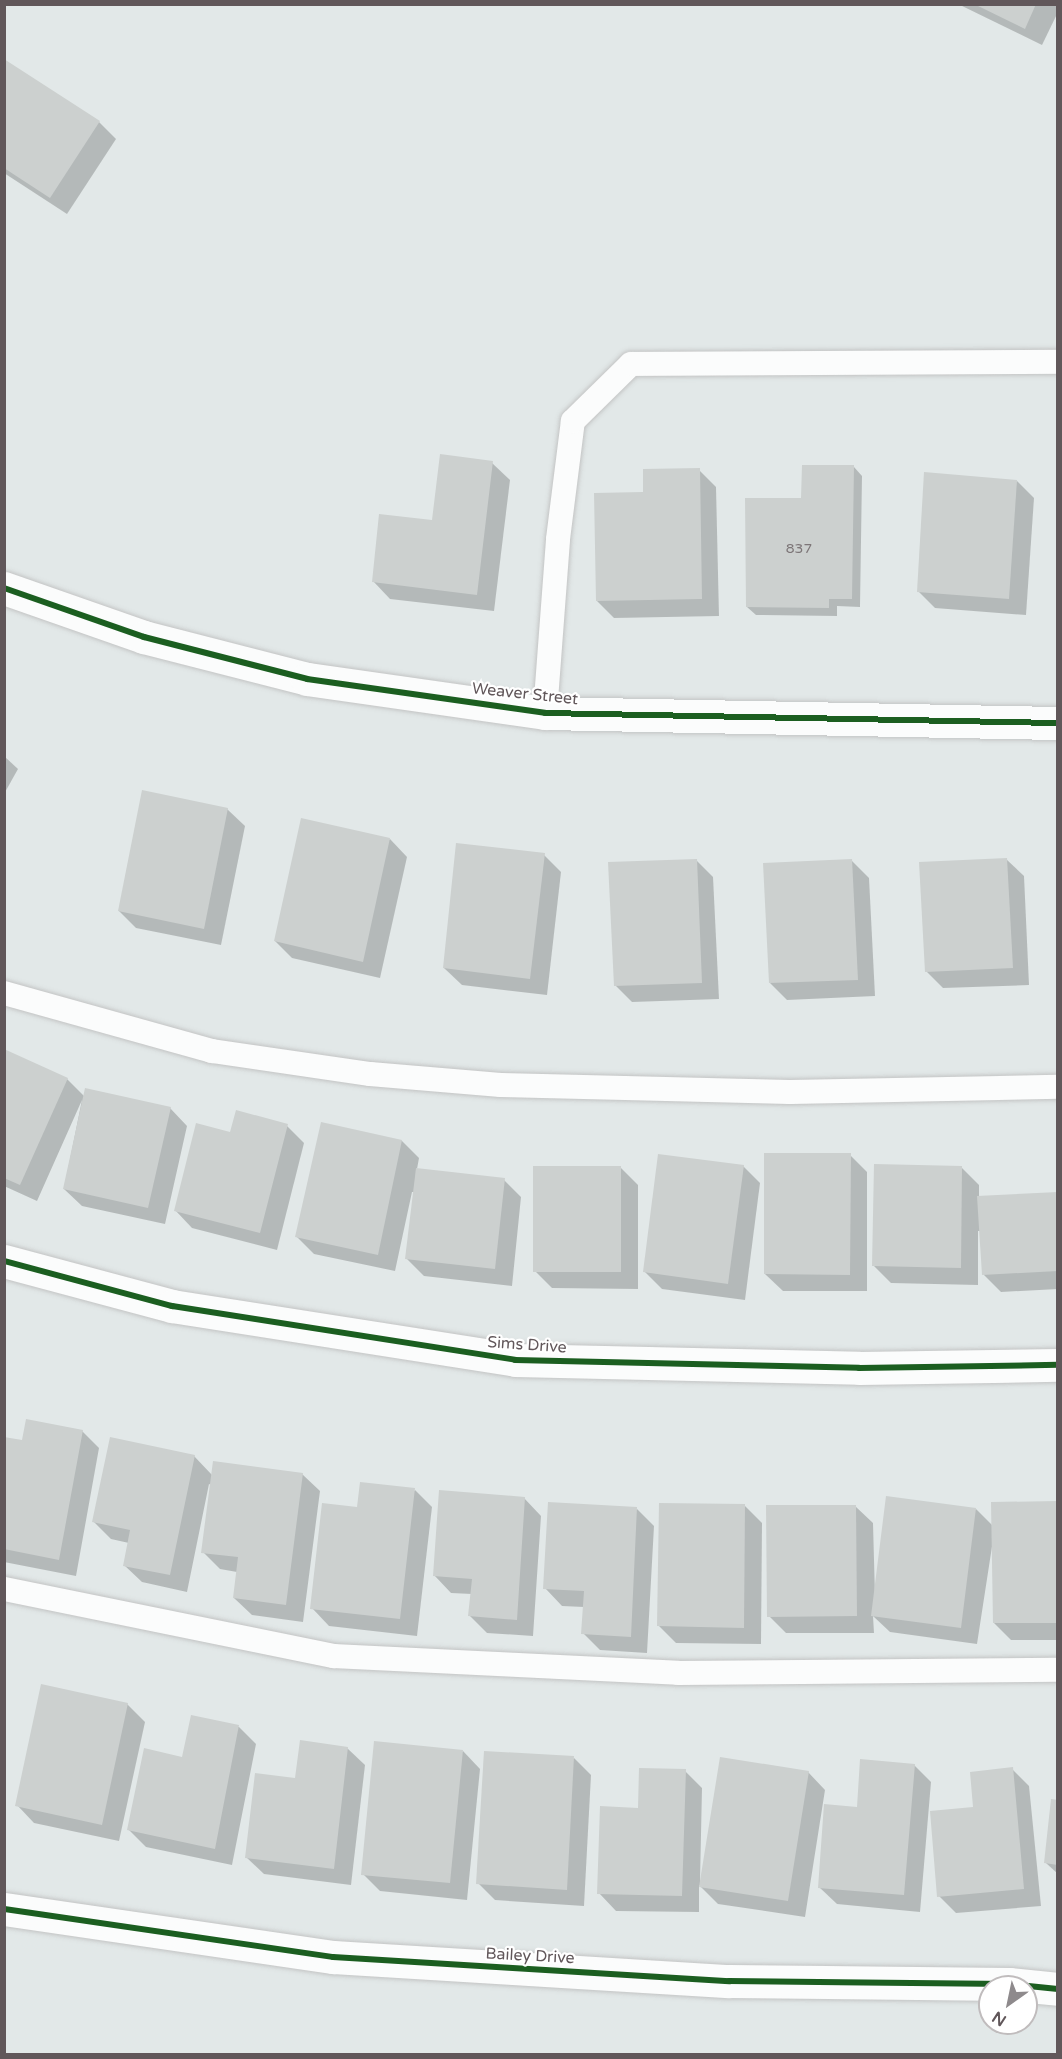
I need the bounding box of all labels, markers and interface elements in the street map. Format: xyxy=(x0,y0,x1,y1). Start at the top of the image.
house number: 837 xyxy=(786,541,812,557)
street label: Weaver Street xyxy=(471,679,579,709)
street label: Sims Drive xyxy=(487,1333,567,1357)
street label: Bailey Drive xyxy=(485,1944,575,1968)
north arrow xyxy=(978,1975,1038,2035)
text: N xyxy=(988,2007,1010,2030)

